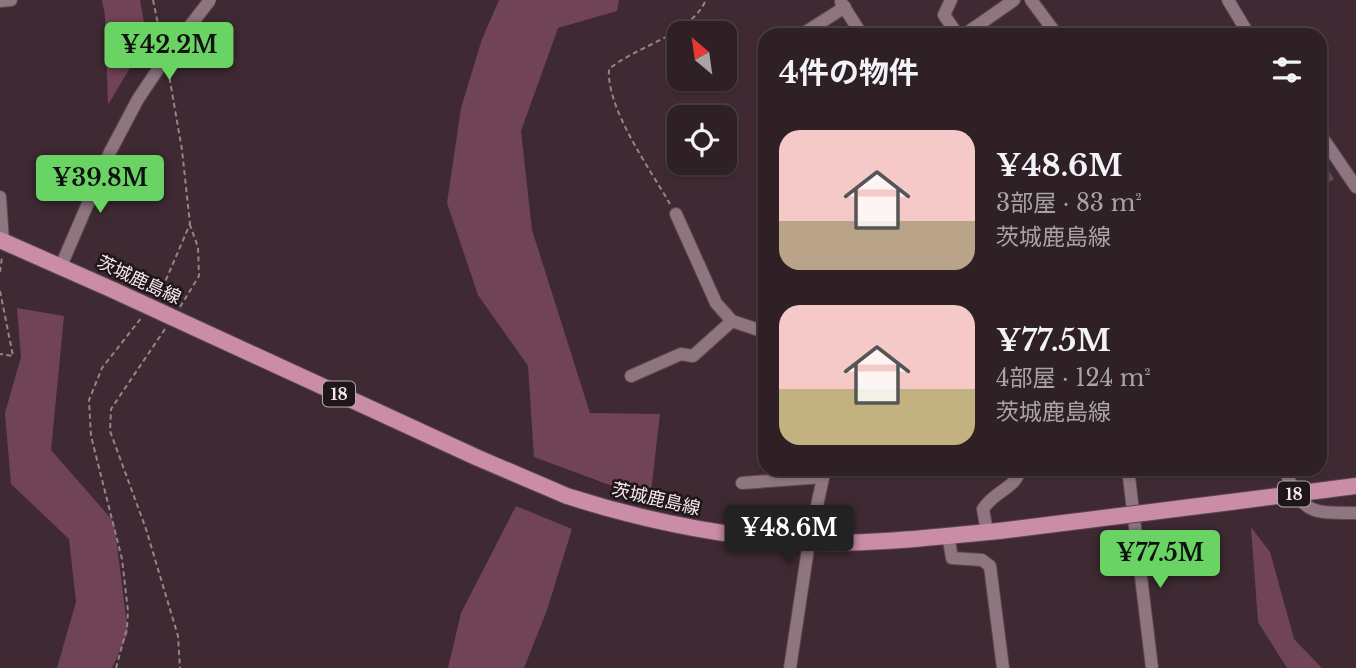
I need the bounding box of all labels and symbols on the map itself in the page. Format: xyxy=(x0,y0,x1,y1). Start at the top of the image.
north arrow xyxy=(667,21,737,91)
pin: ¥42.2M xyxy=(112,22,226,82)
pin: ¥39.8M xyxy=(43,156,157,215)
street label: 茨城鹿島線 xyxy=(94,251,184,309)
road number: 18 xyxy=(323,382,355,406)
street label: 茨城鹿島線 xyxy=(610,478,702,520)
road number: 18 xyxy=(1278,481,1310,506)
pin: ¥48.6M xyxy=(732,505,846,565)
pin: ¥77.5M xyxy=(1103,530,1217,590)

